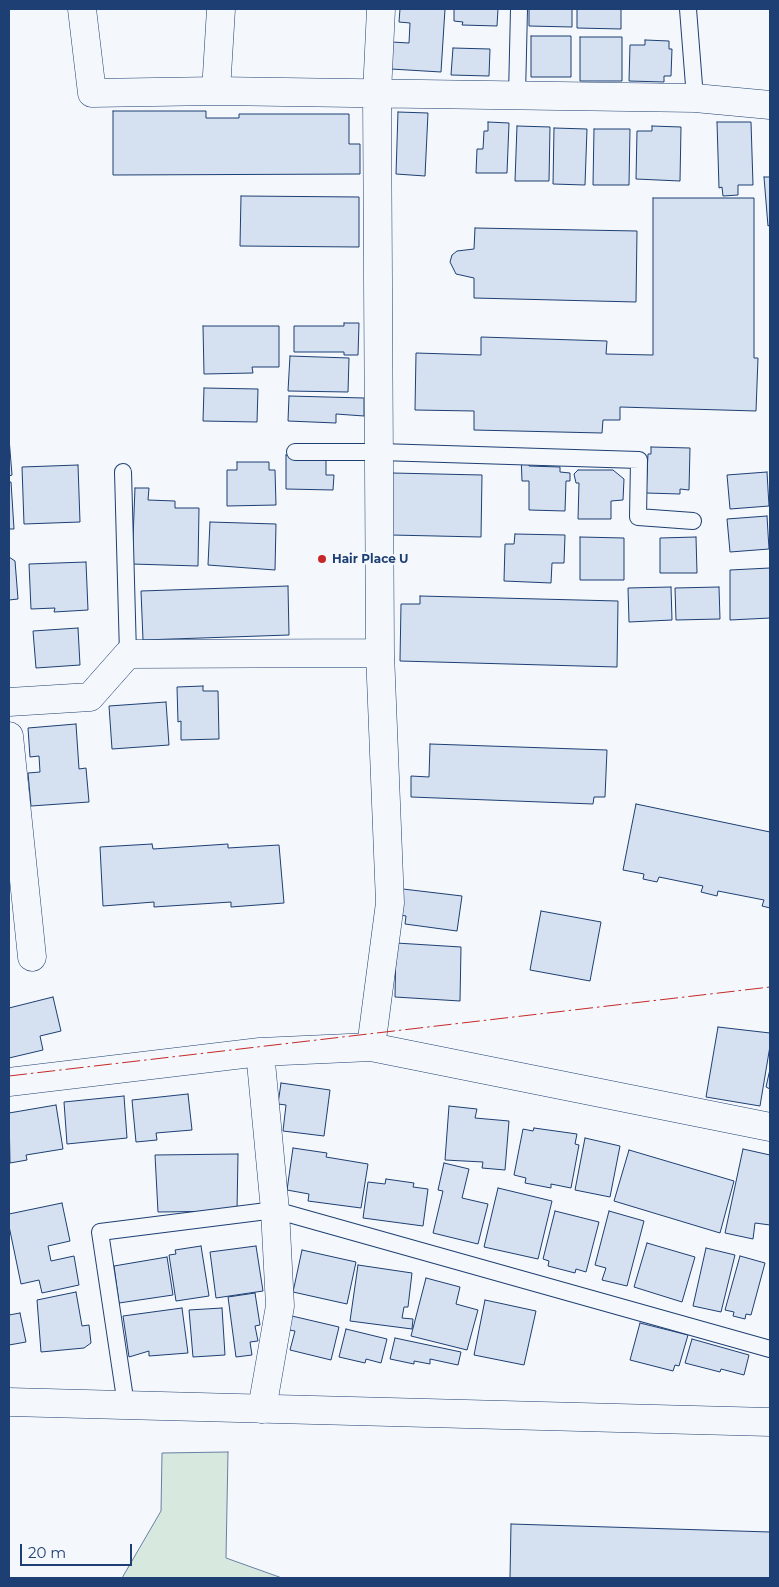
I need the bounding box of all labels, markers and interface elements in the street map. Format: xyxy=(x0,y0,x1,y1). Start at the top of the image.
place label: Hair Place U xyxy=(332,552,409,566)
marker: Hair Place U xyxy=(316,553,328,565)
scale bar xyxy=(22,1534,135,1566)
text: 20 m xyxy=(28,1543,66,1562)

